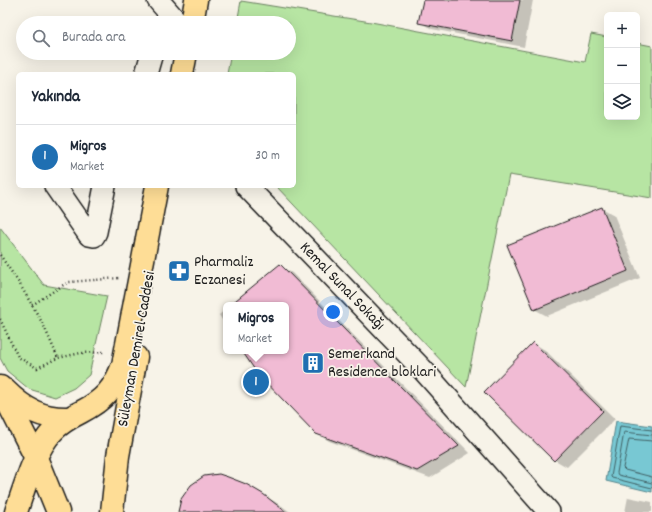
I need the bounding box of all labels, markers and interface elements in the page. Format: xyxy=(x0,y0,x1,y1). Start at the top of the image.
map controls xyxy=(604,12,640,120)
button: + xyxy=(604,12,640,48)
search box xyxy=(16,16,296,60)
icon: search xyxy=(30,27,52,49)
text: Burada ara xyxy=(62,27,125,49)
button: − xyxy=(604,48,640,84)
button: layers xyxy=(604,84,640,120)
text: Yakında xyxy=(32,86,80,110)
text: Migros xyxy=(70,136,107,158)
text: 1 xyxy=(44,147,46,166)
text: 30 m xyxy=(255,147,280,166)
text: Market xyxy=(70,158,104,177)
street label: Kemal Sunal Sokağı xyxy=(294,237,391,336)
place label: Pharmaliz Eczanesi xyxy=(194,251,253,292)
pharmacy icon: Pharmaliz Eczanesi xyxy=(166,258,192,284)
street label: Süleyman Demirel Caddesi xyxy=(112,269,162,429)
popup xyxy=(223,302,289,354)
your location xyxy=(323,302,343,322)
text: Migros xyxy=(238,308,274,330)
text: Market xyxy=(238,330,272,349)
place label: Semerkand Residence bloklari xyxy=(328,343,436,384)
building icon: Semerkand Residence bloklari xyxy=(300,350,326,376)
pin: 1 xyxy=(243,367,269,397)

